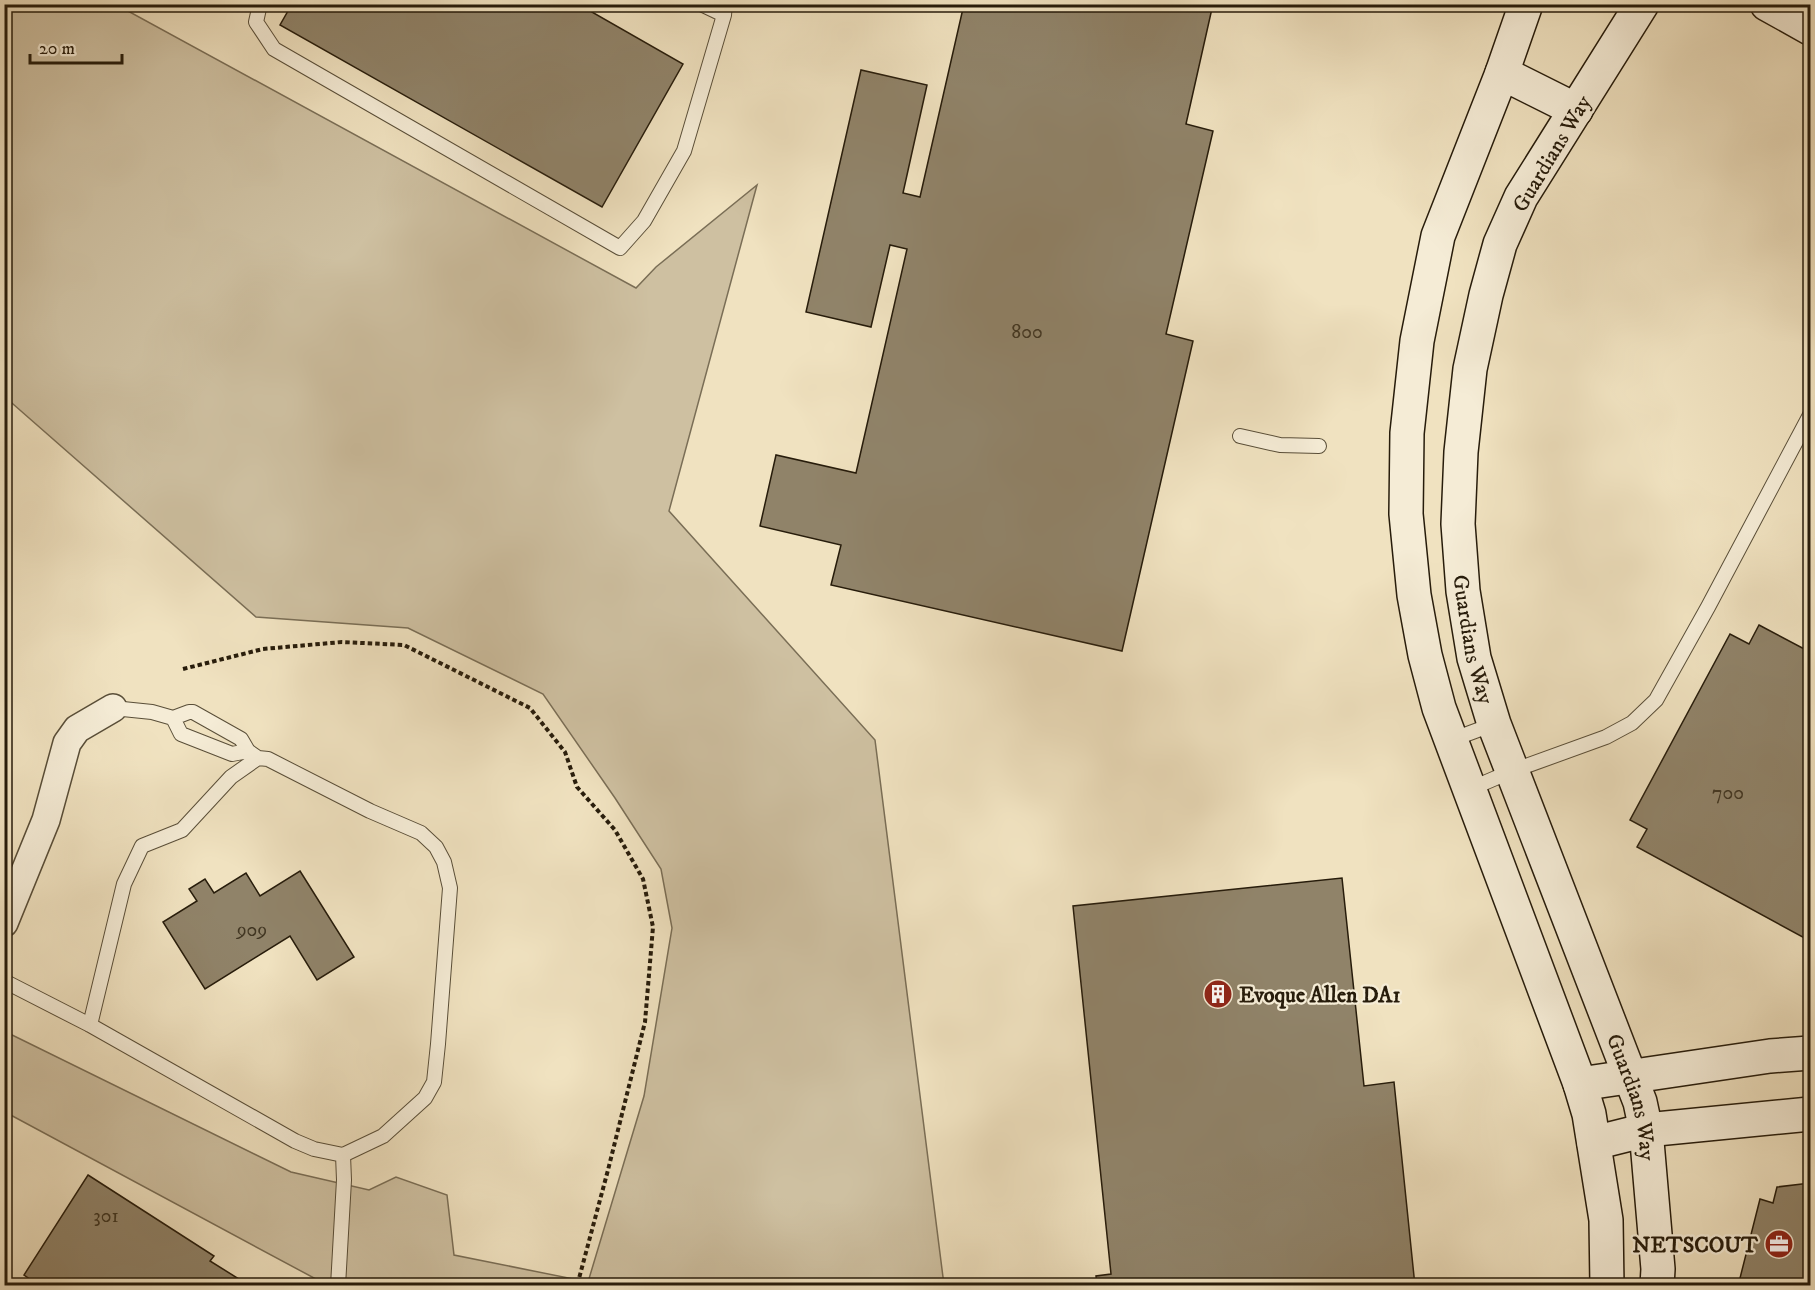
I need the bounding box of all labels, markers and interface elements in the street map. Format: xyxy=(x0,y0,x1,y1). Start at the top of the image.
scale bar xyxy=(30,27,122,65)
text: 20 m xyxy=(39,38,75,60)
street label: Guardians Way xyxy=(1507,90,1598,217)
house number: 800 xyxy=(1011,320,1043,345)
street label: Guardians Way xyxy=(1447,574,1499,708)
house number: 700 xyxy=(1712,781,1744,806)
house number: 909 xyxy=(236,918,267,943)
building icon: Evoque Allen DA1 xyxy=(1202,978,1234,1010)
place label: Evoque Allen DA1 xyxy=(1239,982,1400,1009)
street label: Guardians Way xyxy=(1600,1030,1661,1162)
house number: 301 xyxy=(93,1204,119,1229)
office icon: NETSCOUT xyxy=(1763,1228,1795,1260)
place label: NETSCOUT xyxy=(1632,1232,1758,1259)

